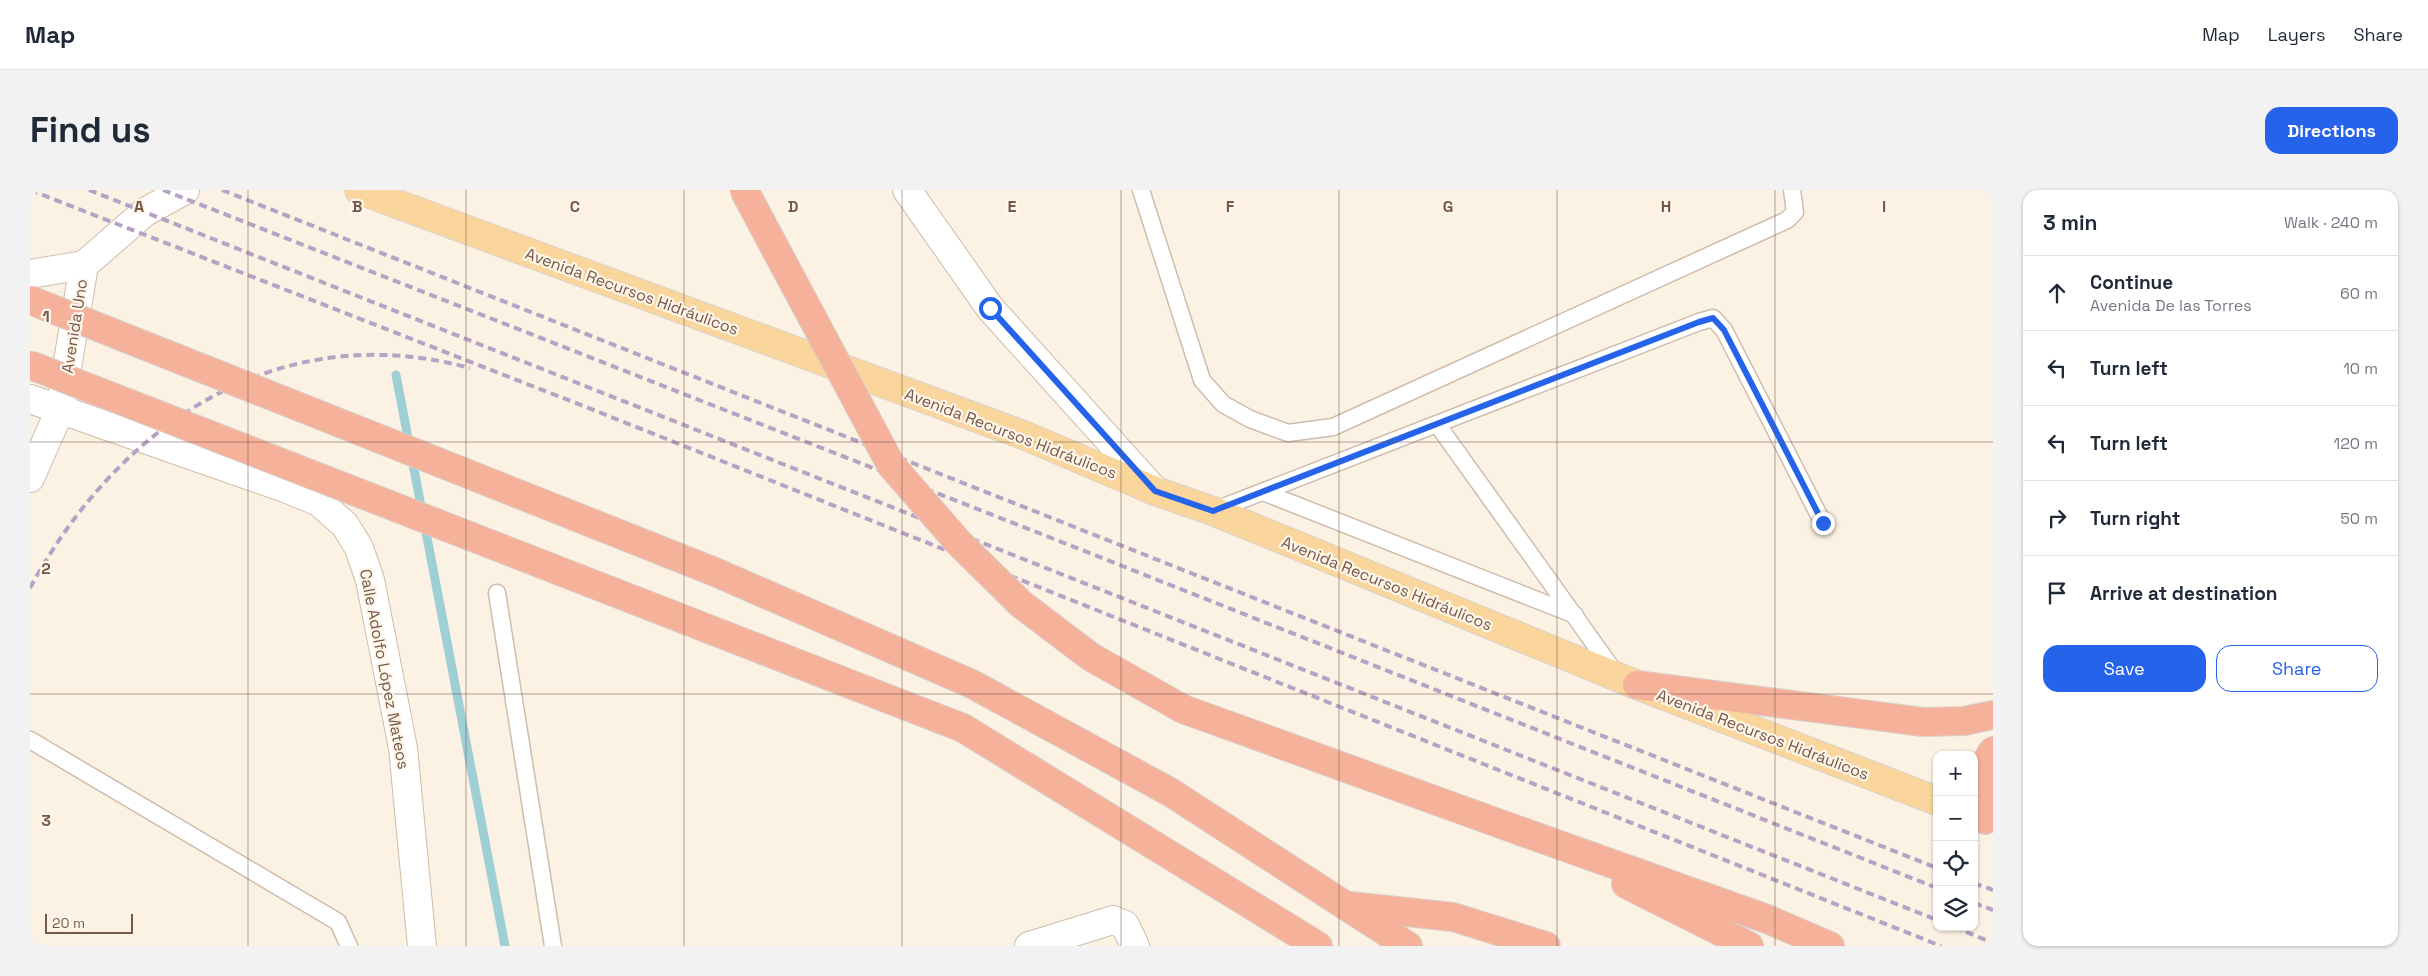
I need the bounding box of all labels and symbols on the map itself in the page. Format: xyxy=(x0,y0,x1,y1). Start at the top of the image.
text: A xyxy=(134,196,144,217)
text: B xyxy=(352,196,362,217)
text: C xyxy=(570,196,580,217)
text: D xyxy=(788,196,798,217)
text: E xyxy=(1008,196,1017,217)
text: F xyxy=(1226,196,1235,217)
text: G xyxy=(1443,196,1453,217)
text: H xyxy=(1661,196,1671,217)
text: I xyxy=(1882,196,1886,217)
street label: Avenida Recursos Hidráulicos xyxy=(522,243,741,340)
street label: Avenida Uno xyxy=(57,277,92,375)
route start xyxy=(979,297,1002,320)
text: 1 xyxy=(42,306,50,327)
street label: Avenida Recursos Hidráulicos xyxy=(902,383,1120,484)
route end xyxy=(1812,512,1835,535)
street label: Avenida Recursos Hidráulicos xyxy=(1278,531,1495,635)
text: 2 xyxy=(41,558,51,579)
street label: Calle Adolfo López Mateos xyxy=(355,567,414,771)
street label: Avenida Recursos Hidráulicos xyxy=(1654,684,1872,785)
text: 3 xyxy=(41,810,51,831)
scale bar xyxy=(45,911,132,934)

